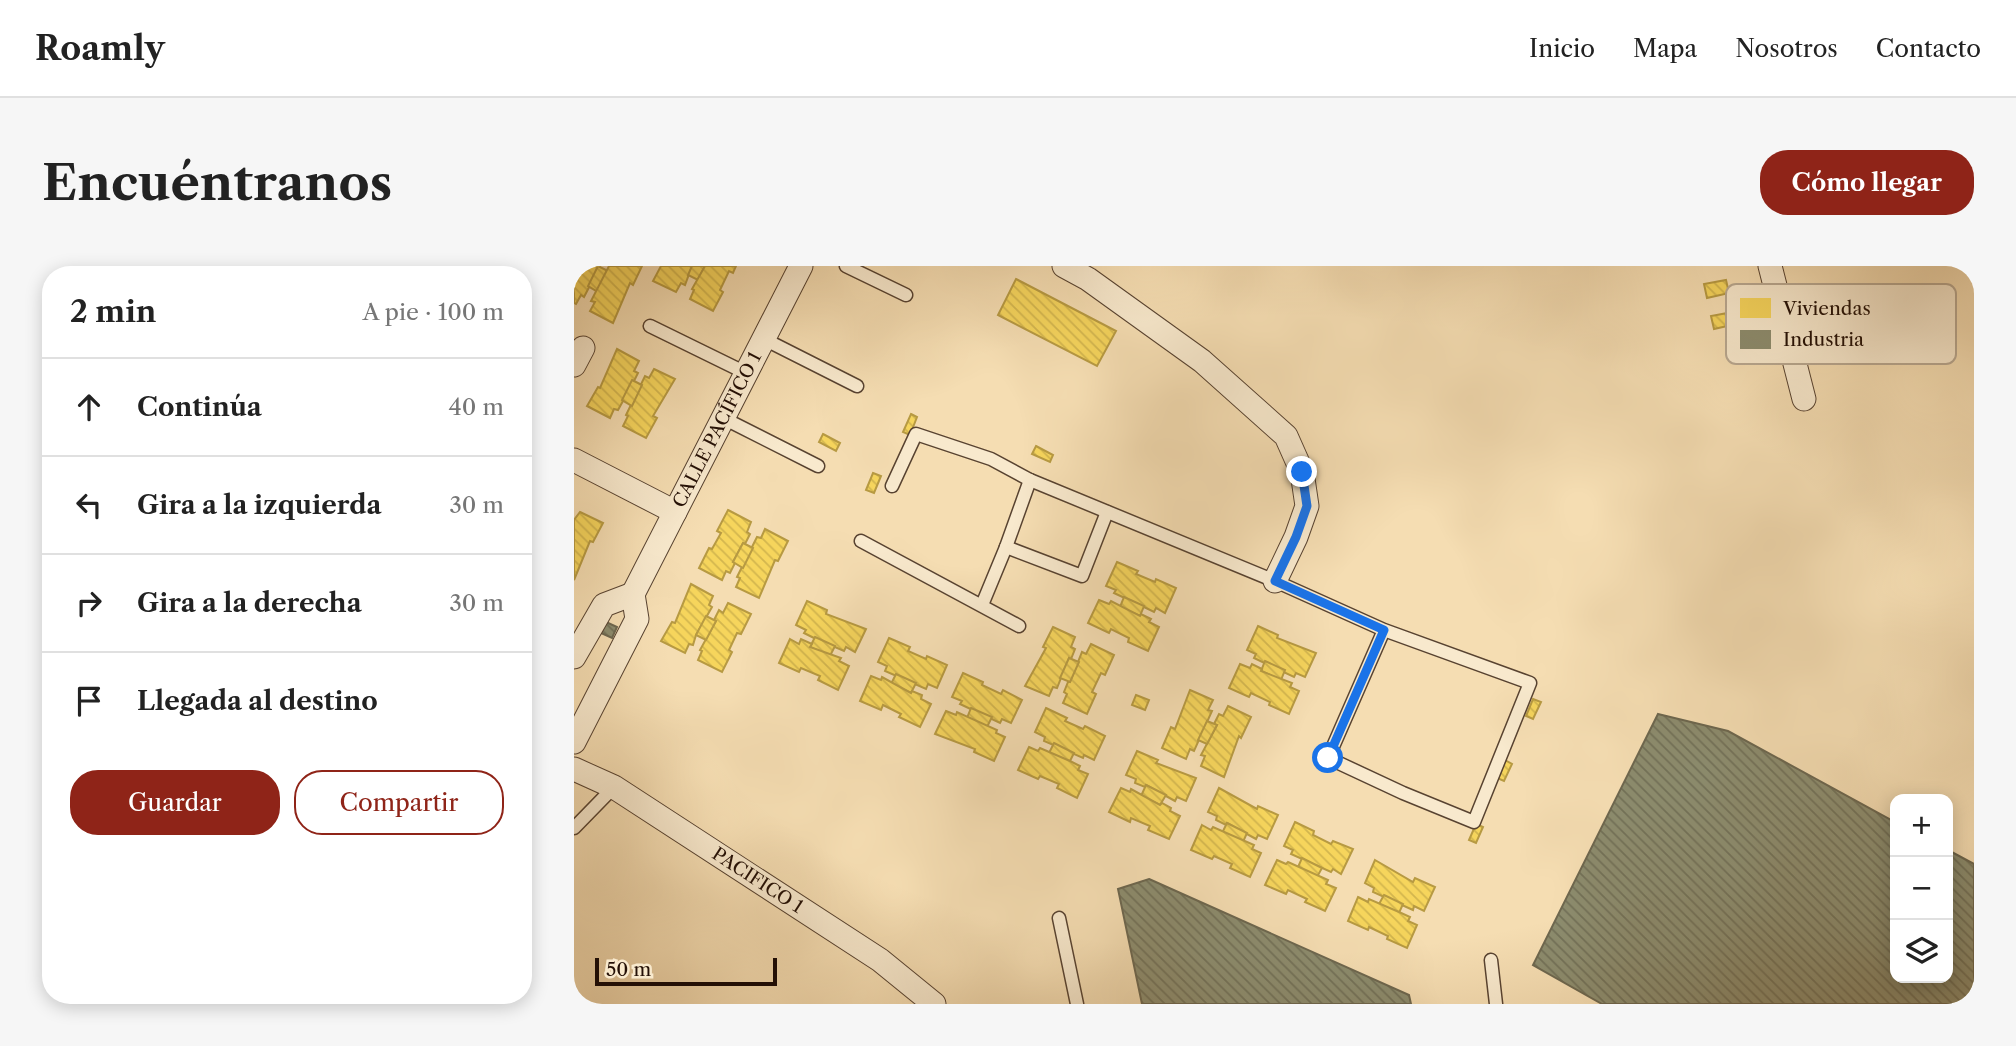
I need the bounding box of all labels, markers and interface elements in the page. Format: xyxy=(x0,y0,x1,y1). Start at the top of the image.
text: Roamly xyxy=(35,28,165,69)
text: Inicio xyxy=(1529,34,1595,63)
text: Mapa xyxy=(1633,34,1697,63)
text: Nosotros xyxy=(1735,34,1838,63)
text: Contacto xyxy=(1876,34,1981,63)
button: Cómo llegar xyxy=(1760,150,1974,215)
text: Encuéntranos xyxy=(42,152,392,213)
legend xyxy=(1726,284,1956,364)
text: 2 min xyxy=(70,293,156,330)
text: Viviendas xyxy=(1782,297,1871,320)
text: A pie · 100 m xyxy=(363,298,504,326)
text: Industria xyxy=(1783,328,1864,351)
street label: CALLE PACÍFICO 1 xyxy=(668,348,766,511)
icon: ahead xyxy=(70,388,108,426)
text: Continúa xyxy=(137,391,262,423)
text: 40 m xyxy=(449,393,504,421)
route end xyxy=(1286,456,1317,487)
icon: left xyxy=(70,486,108,524)
text: Gira a la izquierda xyxy=(137,489,382,521)
text: 30 m xyxy=(449,491,504,519)
icon: right xyxy=(70,584,108,622)
text: Gira a la derecha xyxy=(137,587,362,619)
text: 30 m xyxy=(449,589,504,617)
icon: arrive xyxy=(70,682,108,720)
text: Llegada al destino xyxy=(137,685,378,717)
route start xyxy=(1312,742,1343,773)
button: Guardar xyxy=(70,770,280,835)
button: Compartir xyxy=(294,770,504,835)
map controls xyxy=(1890,794,1953,983)
button: + xyxy=(1890,794,1953,857)
street label: PACIFICO 1 xyxy=(708,843,807,918)
button: − xyxy=(1890,857,1953,920)
button: layers xyxy=(1890,920,1953,983)
scale bar xyxy=(595,955,777,987)
text: 50 m xyxy=(606,958,651,981)

